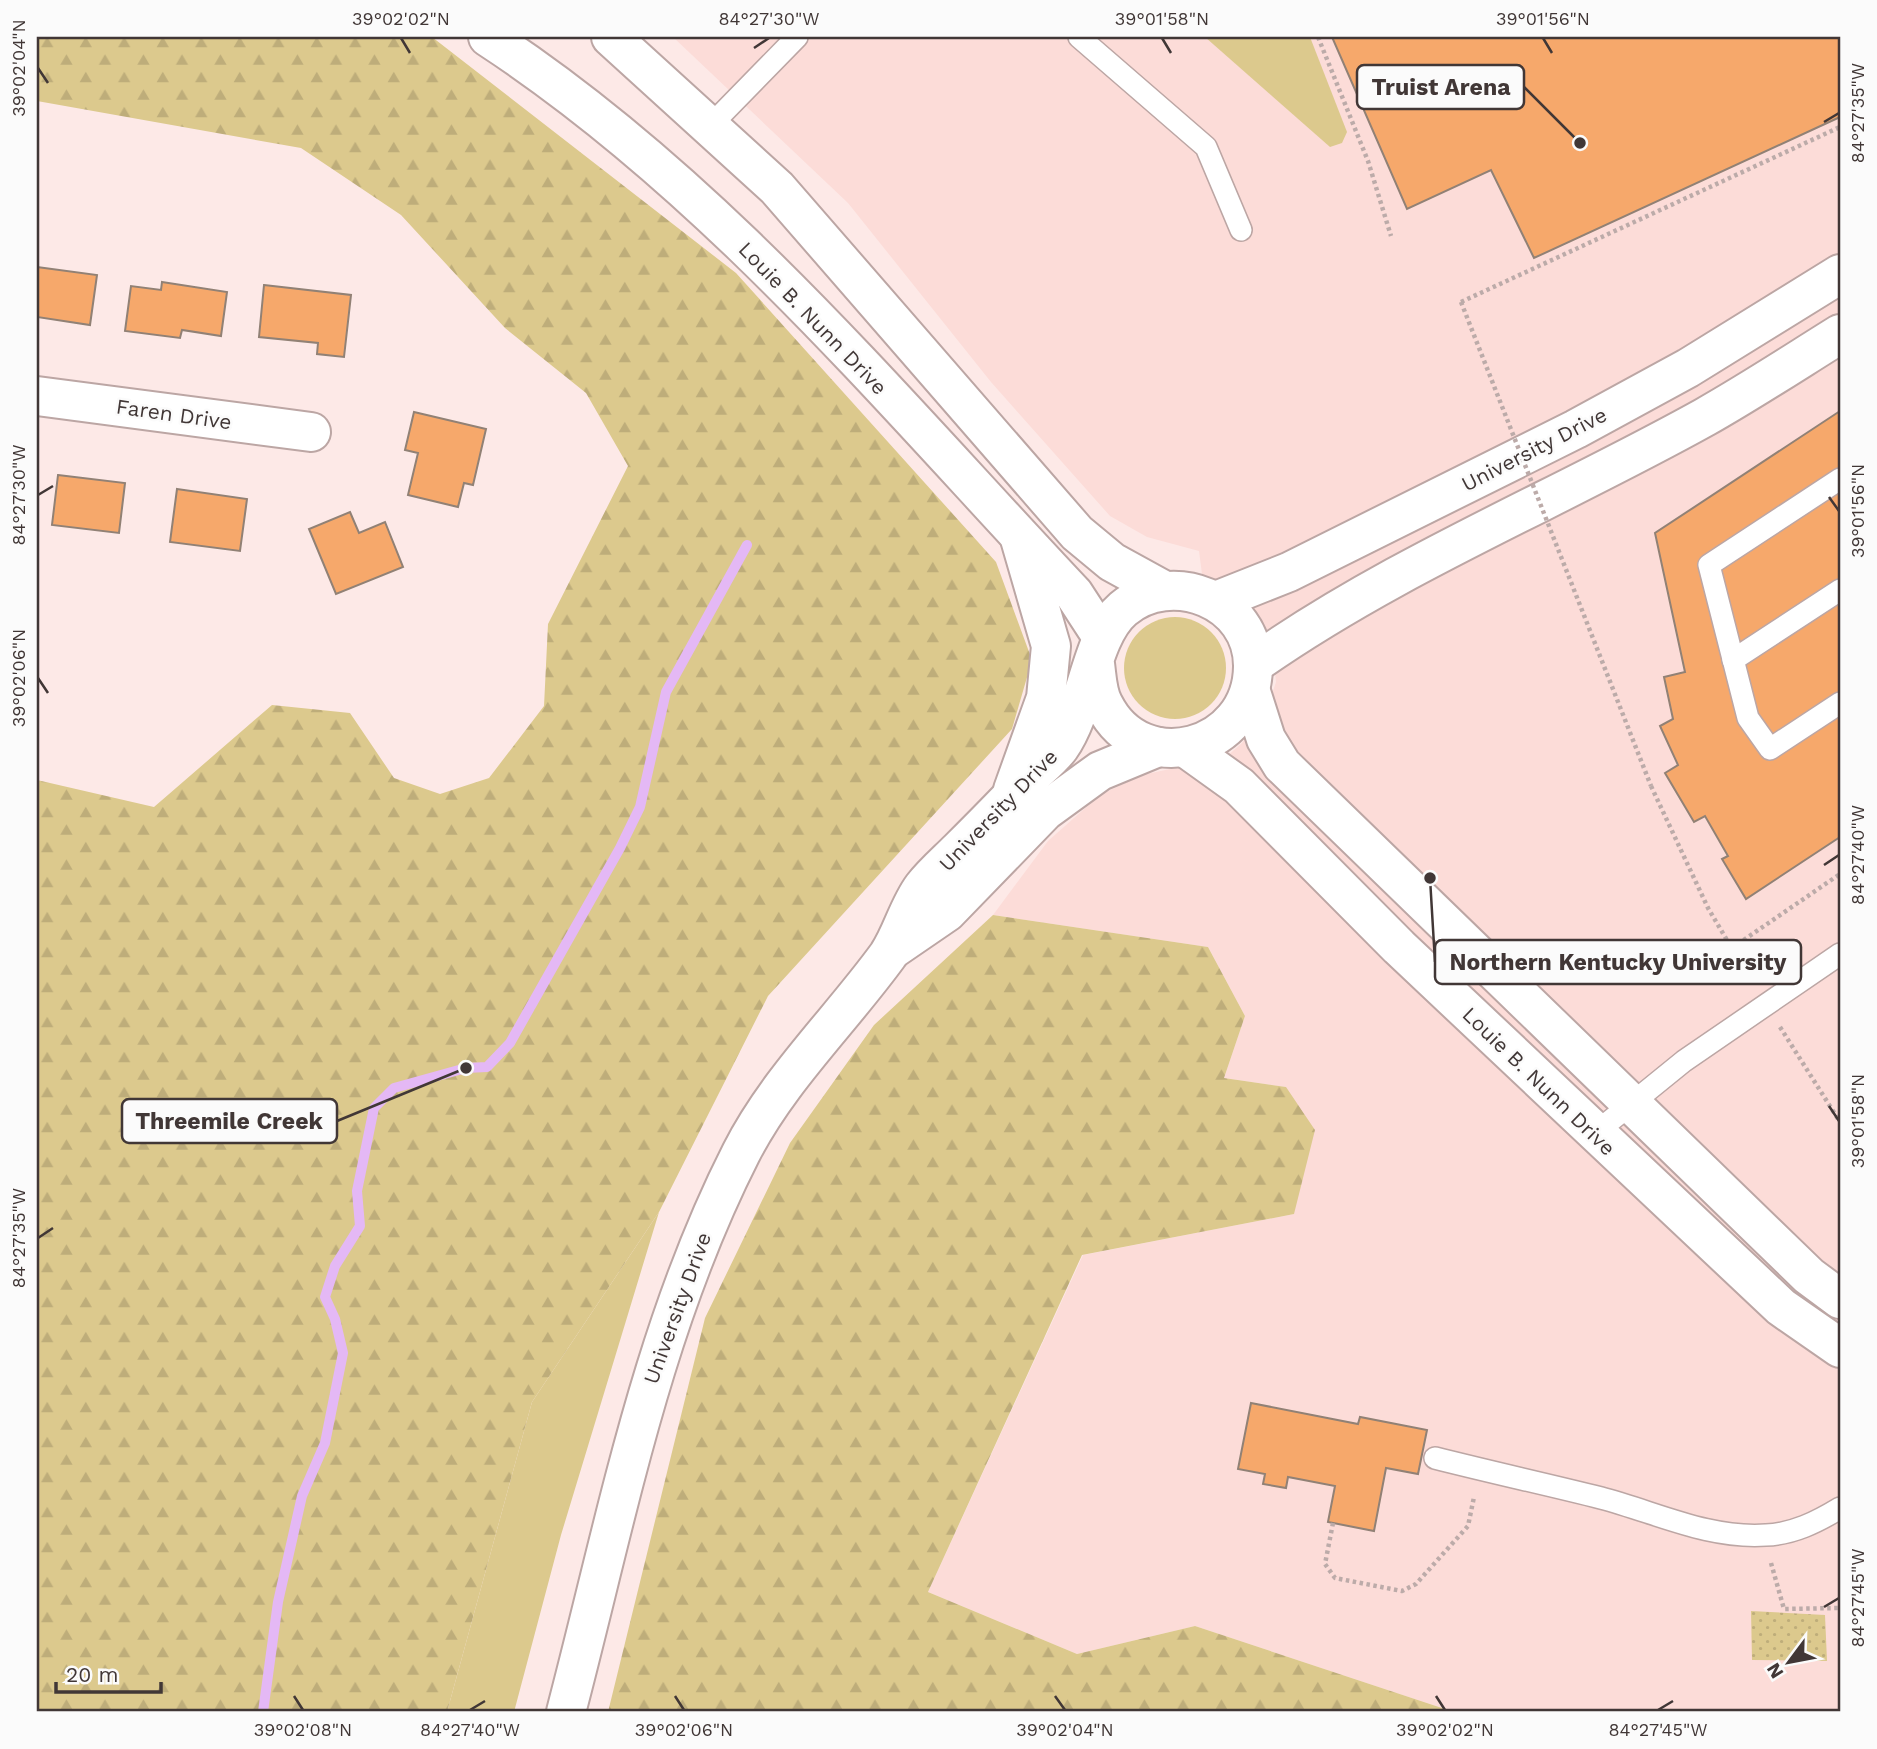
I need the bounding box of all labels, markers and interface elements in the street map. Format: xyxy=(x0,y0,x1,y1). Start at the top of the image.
text: 39°02'02"N xyxy=(352,8,450,29)
text: 84°27'30"W xyxy=(718,8,820,29)
text: 39°01'58"N xyxy=(1115,8,1209,29)
text: 39°01'56"N xyxy=(1496,8,1590,29)
text: 39°02'04"N xyxy=(8,19,29,117)
text: 84°27'35"W xyxy=(1847,63,1868,163)
callout: Truist Arena xyxy=(1357,65,1524,109)
text: Truist Arena xyxy=(1372,74,1511,101)
street label: Louie B. Nunn Drive xyxy=(734,236,892,400)
street label: Faren Drive xyxy=(115,394,233,434)
street label: University Drive xyxy=(1457,402,1611,496)
text: 84°27'30"W xyxy=(8,444,29,546)
text: 39°01'56"N xyxy=(1847,464,1868,558)
text: 39°02'06"N xyxy=(8,629,29,727)
street label: University Drive xyxy=(934,744,1062,876)
text: 84°27'40"W xyxy=(1847,805,1868,905)
callout: Northern Kentucky University xyxy=(1435,940,1801,984)
text: Northern Kentucky University xyxy=(1449,949,1787,976)
street label: Louie B. Nunn Drive xyxy=(1457,1002,1621,1160)
text: 39°01'58"N xyxy=(1847,1074,1868,1168)
callout: Threemile Creek xyxy=(122,1099,337,1143)
text: Threemile Creek xyxy=(135,1108,323,1135)
text: 84°27'35"W xyxy=(8,1188,29,1288)
street label: University Drive xyxy=(638,1229,716,1387)
text: 84°27'45"W xyxy=(1847,1548,1868,1648)
north arrow xyxy=(1755,1626,1825,1696)
scale bar xyxy=(56,1651,161,1695)
text: N xyxy=(1762,1659,1788,1683)
text: 20 m xyxy=(66,1662,118,1687)
text: 39°02'08"N xyxy=(254,1719,352,1740)
text: 84°27'40"W xyxy=(420,1719,520,1740)
text: 39°02'06"N xyxy=(635,1719,733,1740)
text: 39°02'04"N xyxy=(1016,1719,1114,1740)
text: 39°02'02"N xyxy=(1396,1719,1494,1740)
text: 84°27'45"W xyxy=(1608,1719,1708,1740)

